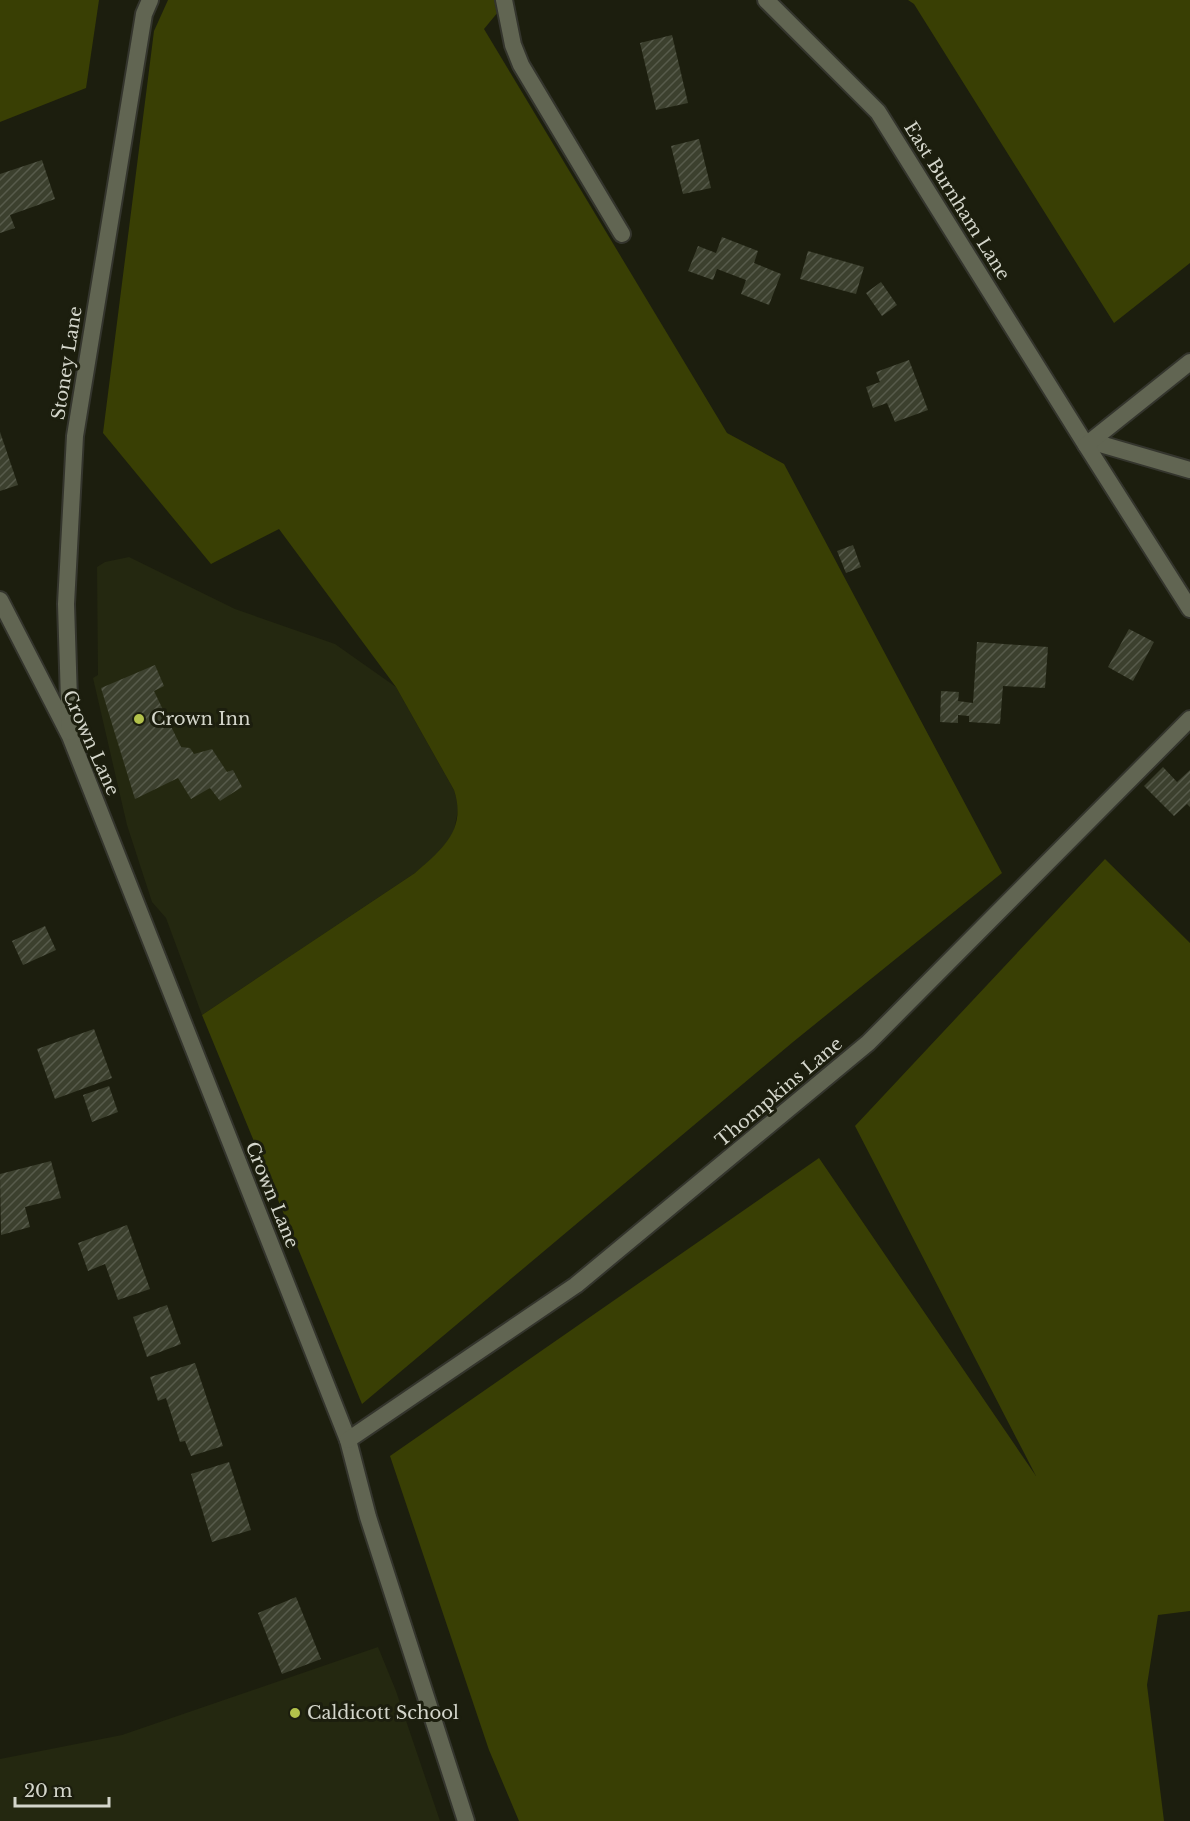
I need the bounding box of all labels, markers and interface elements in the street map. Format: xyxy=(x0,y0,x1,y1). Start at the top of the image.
street label: East Burnham Lane xyxy=(899,118,1015,284)
street label: Stoney Lane xyxy=(47,305,87,421)
street label: Crown Lane xyxy=(58,687,124,799)
place label: Crown Inn xyxy=(151,708,250,730)
marker: Crown Inn xyxy=(132,712,146,726)
street label: Thompkins Lane xyxy=(711,1033,847,1151)
street label: Crown Lane xyxy=(241,1139,303,1251)
place label: Caldicott School xyxy=(307,1702,459,1724)
marker: Caldicott School xyxy=(288,1706,302,1720)
scale bar xyxy=(15,1770,110,1808)
text: 20 m xyxy=(24,1780,72,1802)

